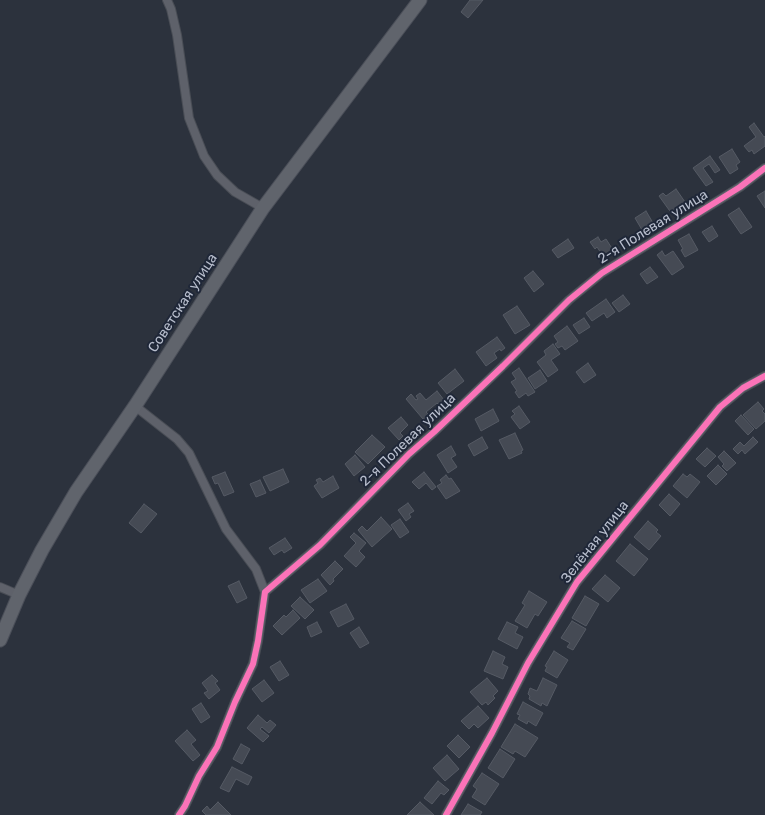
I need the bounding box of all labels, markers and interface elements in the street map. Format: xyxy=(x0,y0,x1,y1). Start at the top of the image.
street label: 2-я Полевая улица xyxy=(595,186,711,268)
street label: Советская улица xyxy=(145,250,221,356)
street label: 2-я Полевая улица xyxy=(357,390,459,490)
street label: Зелёная улица xyxy=(558,497,632,587)

